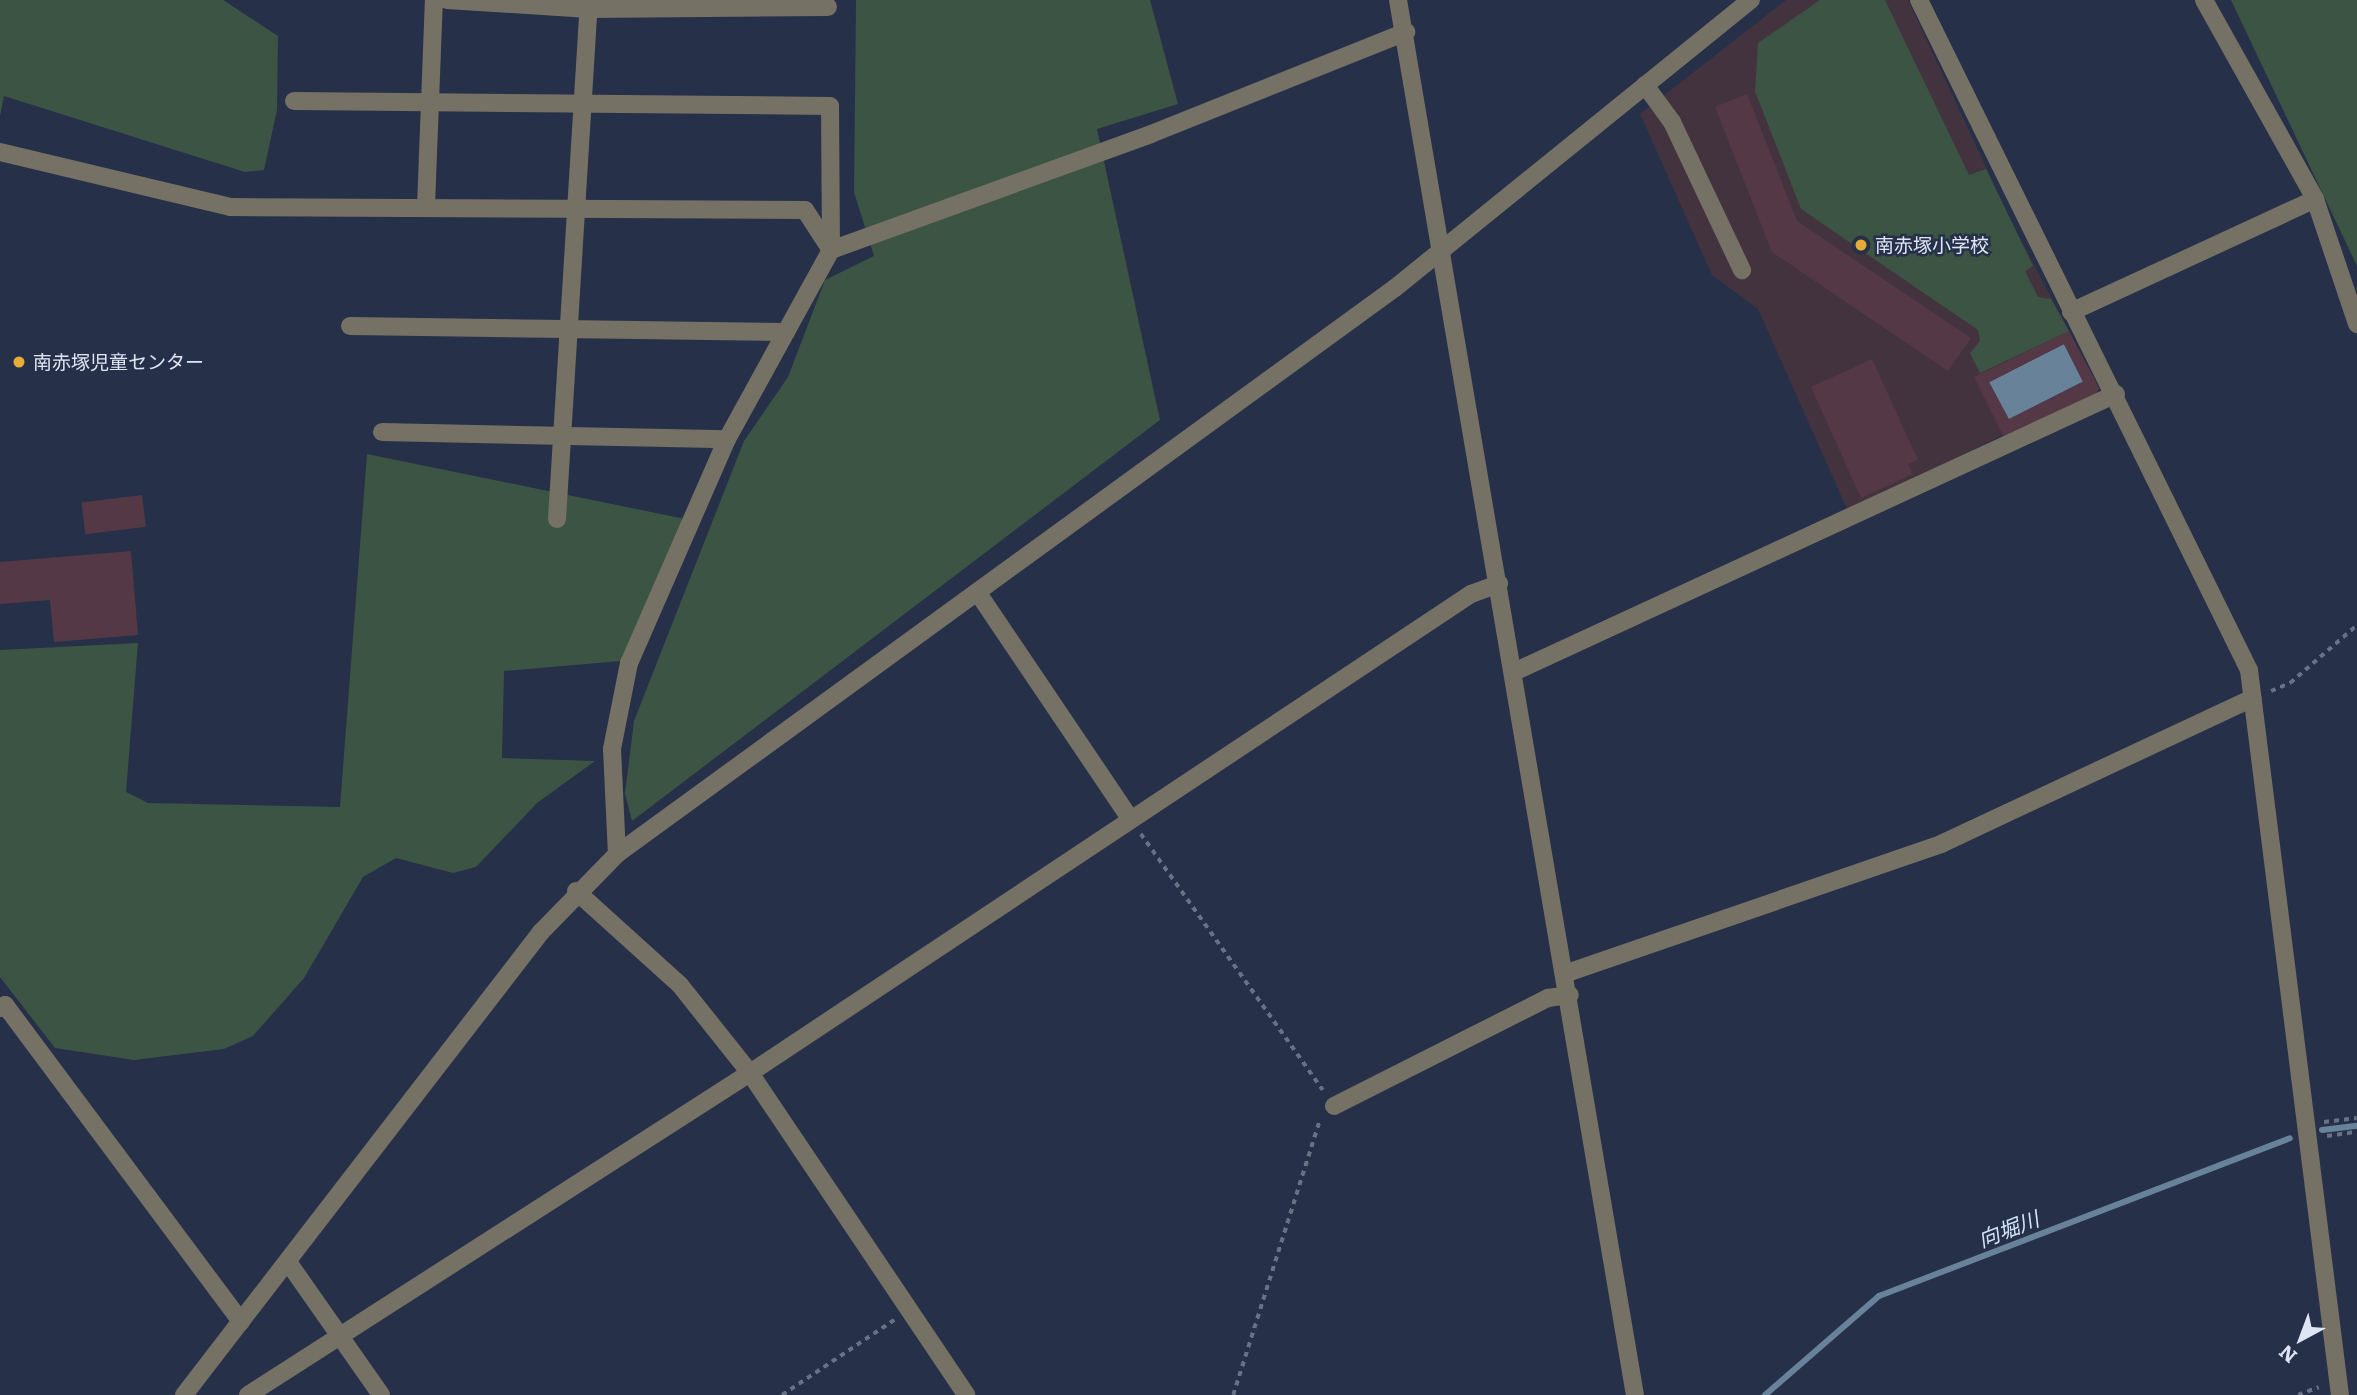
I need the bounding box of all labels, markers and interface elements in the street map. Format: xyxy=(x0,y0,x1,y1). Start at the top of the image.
place label: 南赤塚小学校 xyxy=(1875,234,1989,256)
marker: 南赤塚小学校 xyxy=(1853,237,1869,253)
place label: 南赤塚児童センター xyxy=(33,351,204,373)
marker: 南赤塚児童センター xyxy=(11,354,27,370)
water label: 向堀川 xyxy=(1974,1205,2042,1251)
north arrow xyxy=(2266,1304,2336,1374)
text: N xyxy=(2272,1339,2302,1371)

